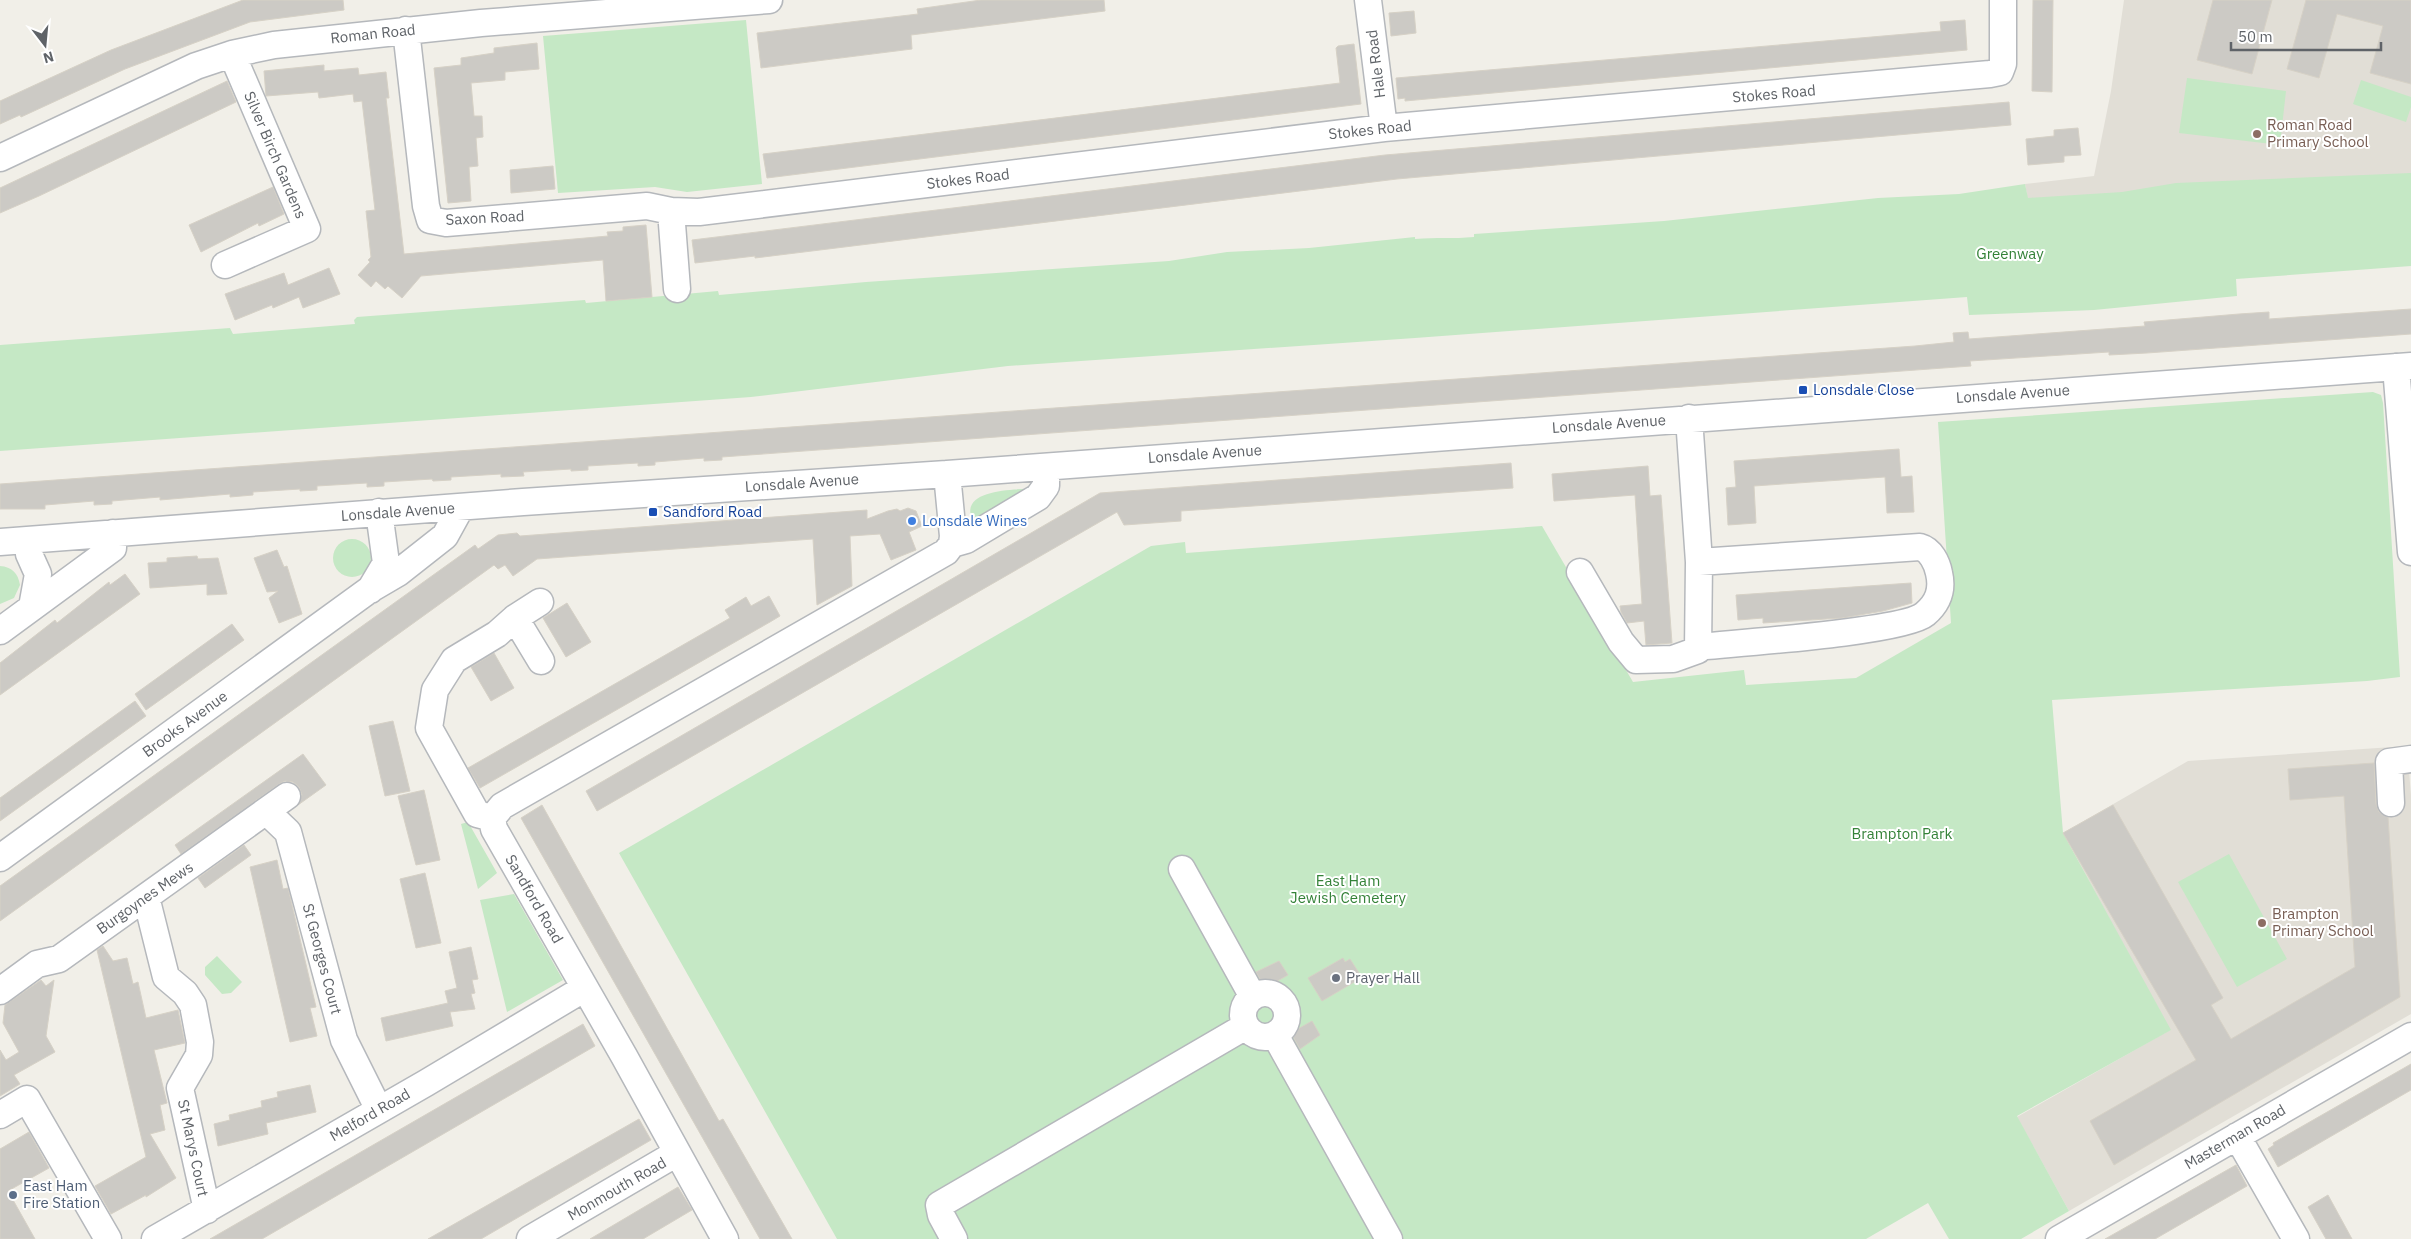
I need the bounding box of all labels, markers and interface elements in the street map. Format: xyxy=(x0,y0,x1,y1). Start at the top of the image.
north arrow xyxy=(20,20,70,70)
street label: Roman Road xyxy=(329,20,416,47)
scale bar xyxy=(2231,20,2381,52)
text: 50 m xyxy=(2238,27,2273,46)
street label: Hale Road xyxy=(1362,29,1389,99)
text: N xyxy=(41,47,56,68)
street label: Stokes Road xyxy=(1732,80,1816,107)
street label: Silver Birch Gardens xyxy=(240,88,311,221)
place label: Roman Road Primary School xyxy=(2267,115,2369,151)
street label: Stokes Road xyxy=(1327,116,1412,143)
marker: Roman Road Primary School xyxy=(2251,128,2263,140)
street label: Stokes Road xyxy=(925,164,1011,193)
street label: Saxon Road xyxy=(445,206,525,229)
park label: Greenway xyxy=(1976,244,2044,263)
place label: Lonsdale Close xyxy=(1813,380,1915,399)
street label: Lonsdale Avenue xyxy=(1955,380,2071,407)
marker: Lonsdale Close xyxy=(1797,384,1809,396)
street label: Lonsdale Avenue xyxy=(1551,410,1667,437)
street label: Lonsdale Avenue xyxy=(1147,440,1263,467)
street label: Lonsdale Avenue xyxy=(744,469,860,496)
street label: Lonsdale Avenue xyxy=(340,498,456,525)
place label: Sandford Road xyxy=(663,502,762,521)
marker: Sandford Road xyxy=(647,506,659,518)
place label: Lonsdale Wines xyxy=(922,511,1027,530)
marker: Lonsdale Wines xyxy=(906,515,918,527)
street label: Brooks Avenue xyxy=(138,686,231,761)
park label: Brampton Park xyxy=(1852,824,1953,843)
street label: Sandford Road xyxy=(501,851,567,946)
street label: Burgoynes Mews xyxy=(93,857,197,938)
park label: East Ham Jewish Cemetery xyxy=(1290,871,1406,907)
street label: St Georges Court xyxy=(299,901,346,1016)
place label: Brampton Primary School xyxy=(2272,904,2374,940)
marker: Brampton Primary School xyxy=(2256,917,2268,929)
place label: Prayer Hall xyxy=(1346,968,1420,987)
marker: Prayer Hall xyxy=(1330,972,1342,984)
street label: Melford Road xyxy=(326,1084,413,1145)
street label: St Marys Court xyxy=(174,1098,213,1198)
street label: Masterman Road xyxy=(2181,1100,2289,1173)
street label: Monmouth Road xyxy=(564,1153,670,1225)
place label: East Ham Fire Station xyxy=(23,1176,100,1212)
marker: East Ham Fire Station xyxy=(7,1189,19,1201)

